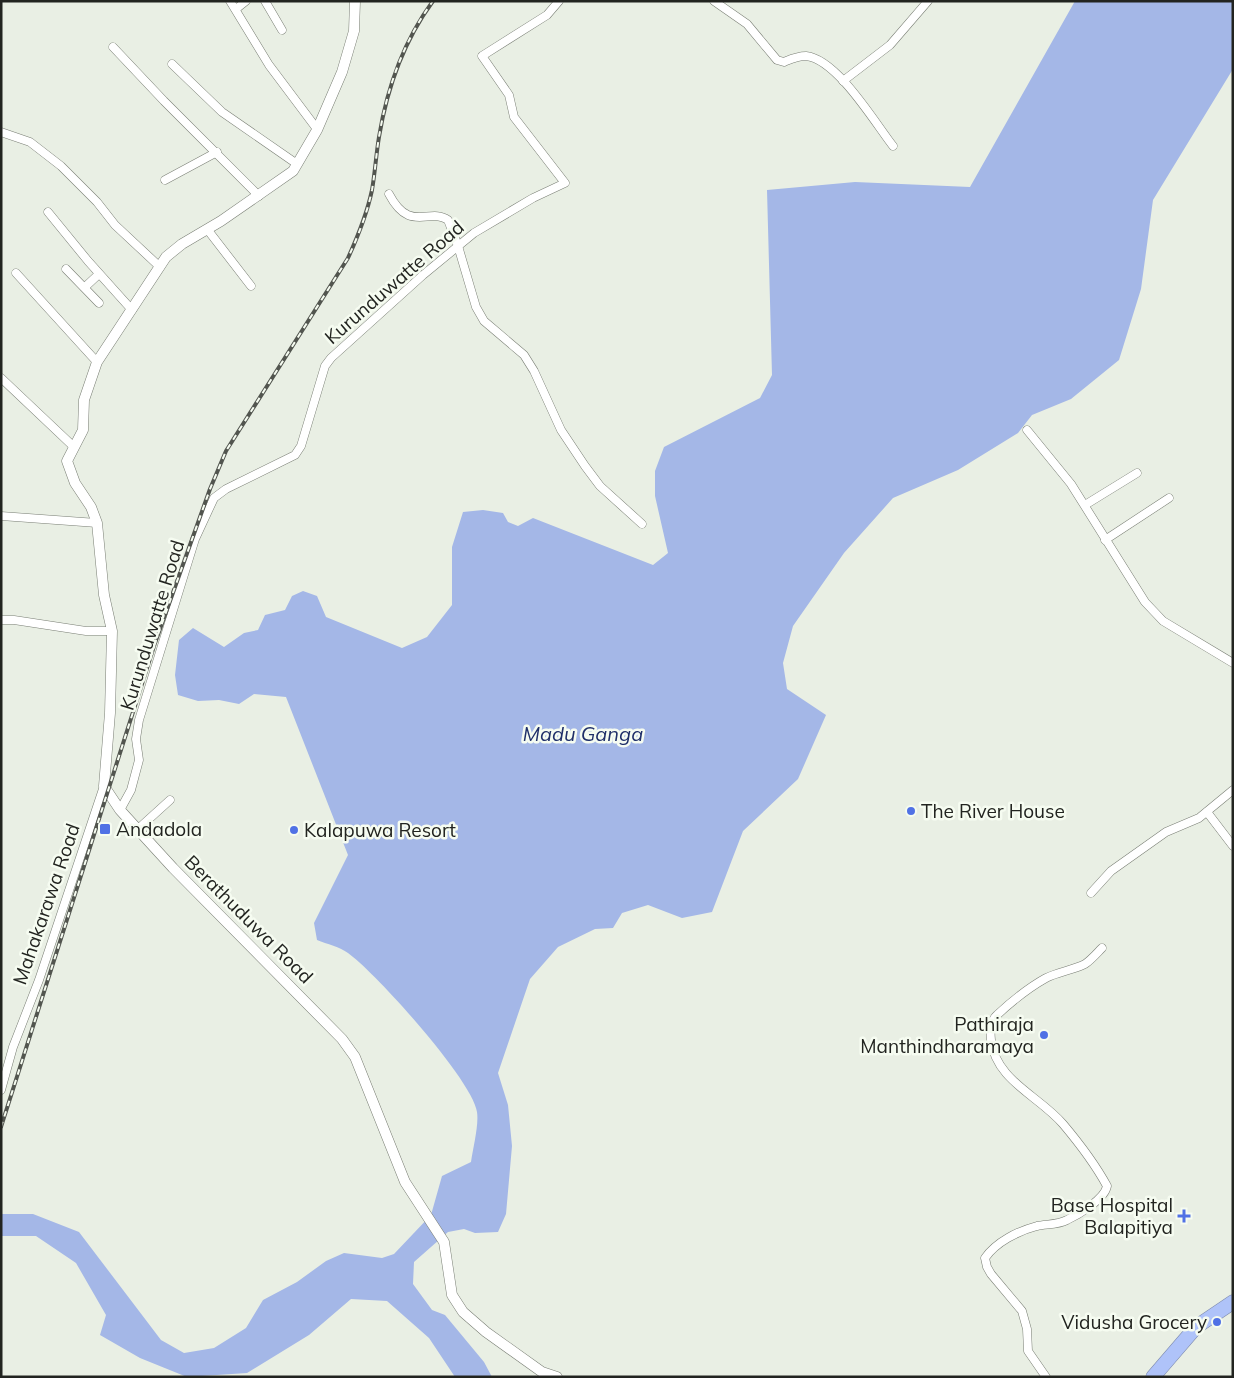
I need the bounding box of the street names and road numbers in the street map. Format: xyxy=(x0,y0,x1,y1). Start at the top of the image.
street label: Kurunduwatte Road xyxy=(319,215,469,349)
street label: Kurunduwatte Road xyxy=(115,537,189,713)
street label: Mahakarawa Road xyxy=(7,820,85,988)
street label: Berathuduwa Road xyxy=(180,850,318,988)

